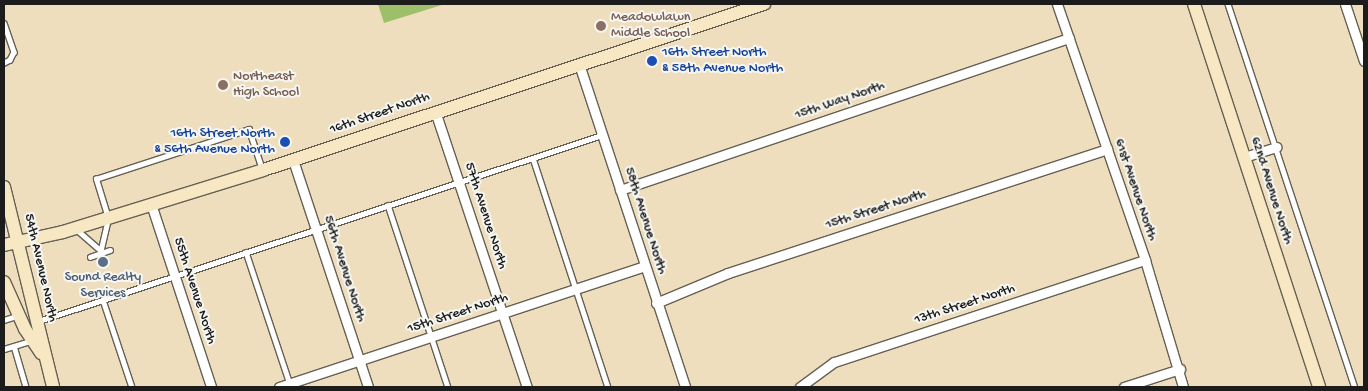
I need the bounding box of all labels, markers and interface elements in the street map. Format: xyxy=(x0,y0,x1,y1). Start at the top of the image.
place label: Meadowlawn Middle School xyxy=(611,10,690,42)
marker: Meadowlawn Middle School xyxy=(595,20,607,32)
place label: 16th Street North & 58th Avenue North xyxy=(662,45,783,78)
marker: 16th Street North & 58th Avenue North xyxy=(646,55,658,67)
place label: Northeast High School xyxy=(233,69,299,102)
street label: 15th Way North xyxy=(793,78,887,124)
marker: Northeast High School xyxy=(217,79,229,91)
street label: 16th Street North xyxy=(328,89,432,139)
place label: 16th Street North & 56th Avenue North xyxy=(154,126,275,158)
street label: 62nd Avenue North xyxy=(1246,135,1296,247)
marker: 16th Street North & 56th Avenue North xyxy=(279,136,291,148)
street label: 61st Avenue North xyxy=(1110,137,1160,243)
street label: 57th Avenue North xyxy=(460,161,510,271)
street label: 58th Avenue North xyxy=(620,165,670,277)
street label: 15th Street North xyxy=(824,186,928,234)
street label: 54th Avenue North xyxy=(19,212,61,324)
street label: 56th Avenue North xyxy=(319,214,369,324)
street label: 55th Avenue North xyxy=(169,235,219,347)
marker: Sound Realty Services xyxy=(97,256,109,268)
place label: Sound Realty Services xyxy=(65,270,141,302)
street label: 13th Street North xyxy=(913,281,1017,329)
street label: 15th Street North xyxy=(406,290,510,338)

